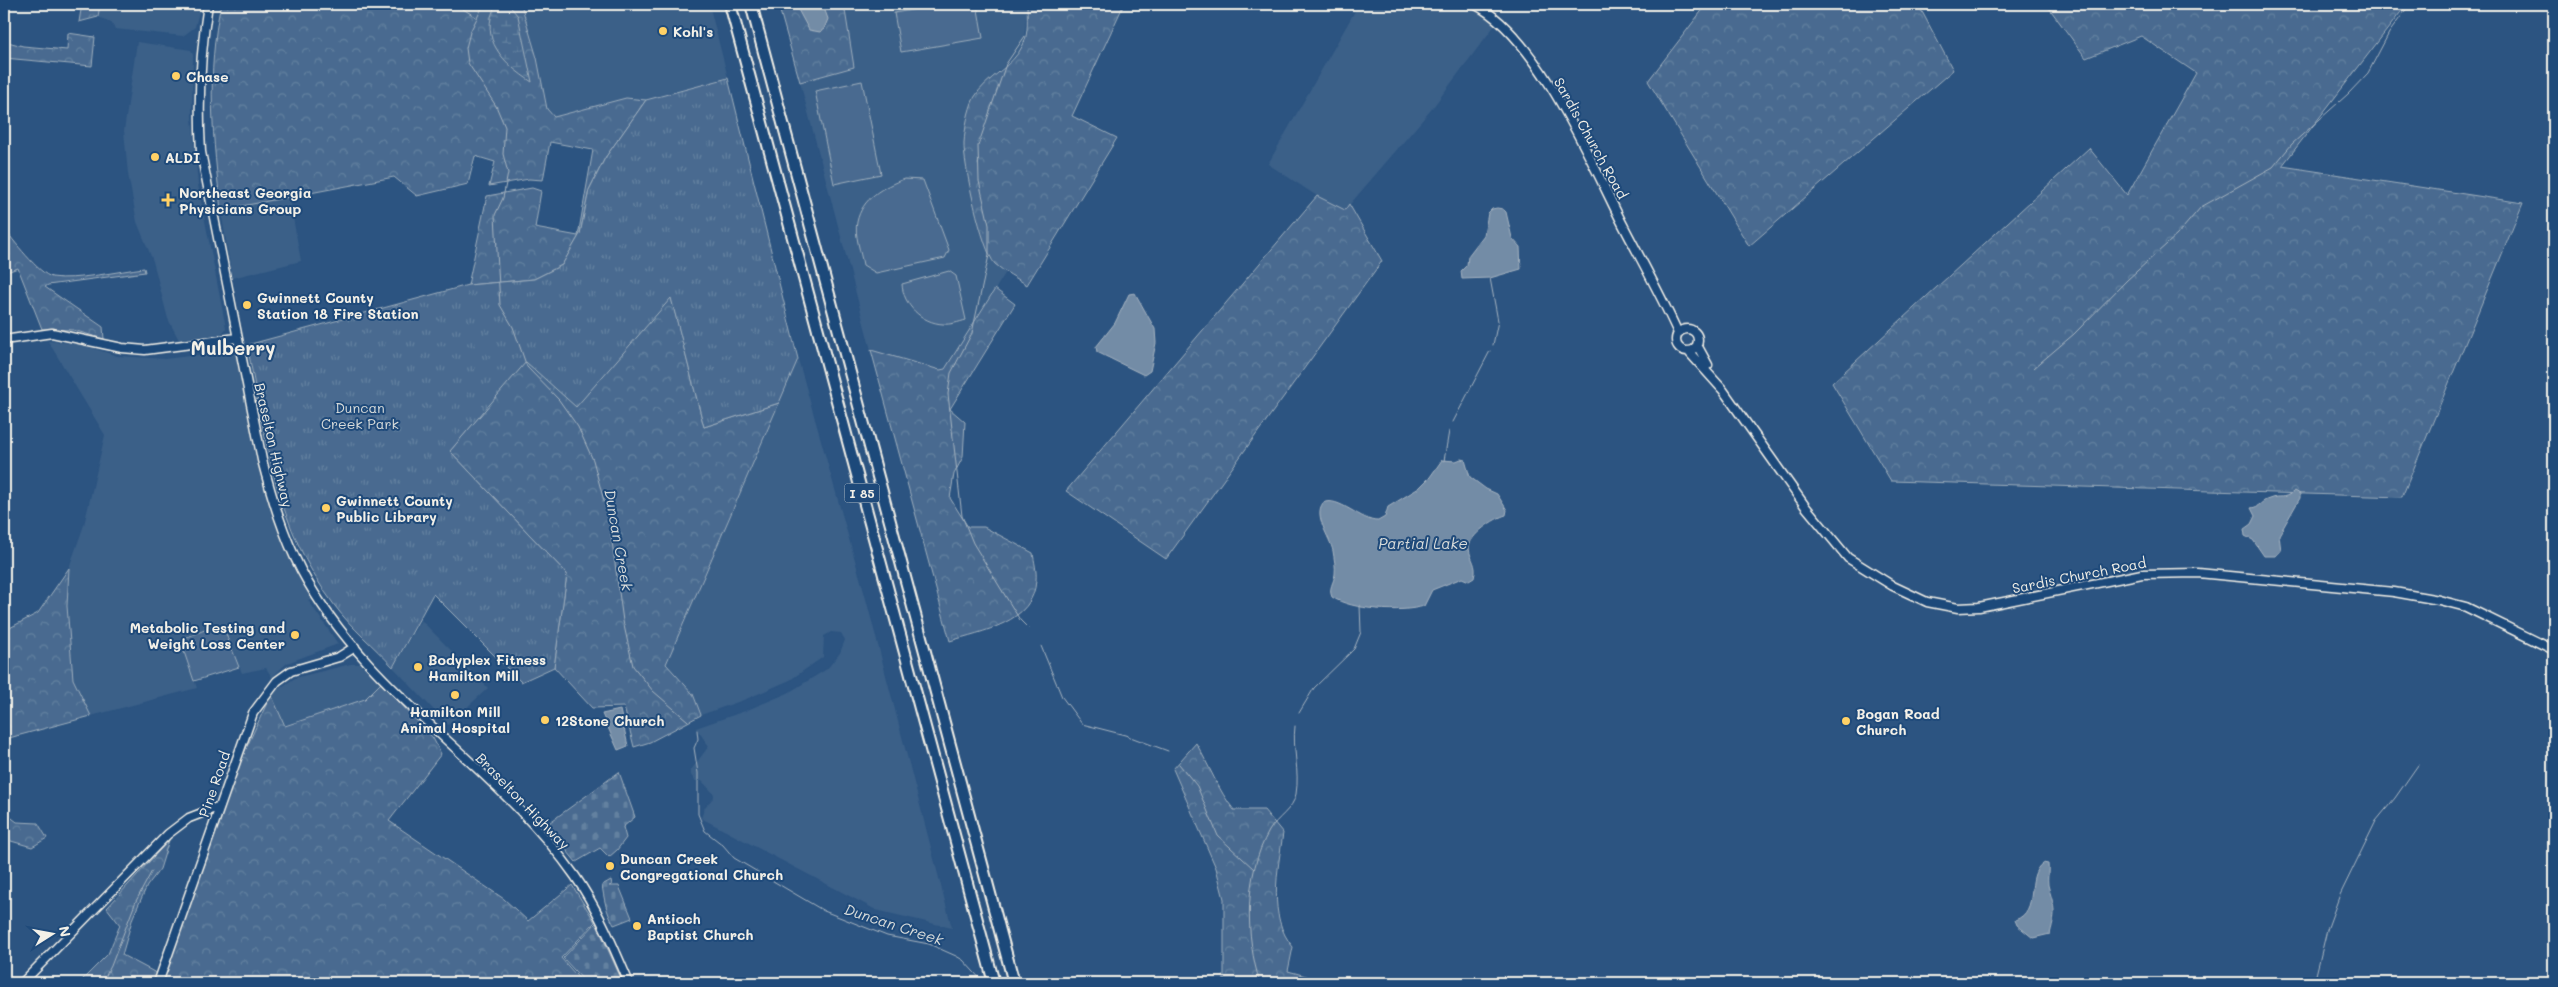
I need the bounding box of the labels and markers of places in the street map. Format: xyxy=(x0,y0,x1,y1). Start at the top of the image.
place label: Kohl's xyxy=(673,22,713,41)
marker: Kohl's xyxy=(657,25,669,37)
place label: Chase xyxy=(186,67,229,86)
marker: Chase xyxy=(170,70,182,82)
place label: ALDI xyxy=(165,148,200,167)
marker: ALDI xyxy=(149,151,161,163)
place label: Northeast Georgia Physicians Group xyxy=(179,183,312,218)
marker: Northeast Georgia Physicians Group xyxy=(161,193,175,207)
place label: Gwinnett County Station 18 Fire Station xyxy=(257,288,418,323)
marker: Gwinnett County Station 18 Fire Station xyxy=(241,299,253,311)
place label: Gwinnett County Public Library xyxy=(336,491,453,526)
marker: Gwinnett County Public Library xyxy=(320,502,332,514)
place label: Metabolic Testing and Weight Loss Center xyxy=(130,618,285,653)
marker: Metabolic Testing and Weight Loss Center xyxy=(289,629,301,641)
place label: Bodyplex Fitness Hamilton Mill xyxy=(428,650,546,685)
marker: Bodyplex Fitness Hamilton Mill xyxy=(412,661,424,673)
marker: Hamilton Mill Animal Hospital xyxy=(449,689,461,701)
place label: Hamilton Mill Animal Hospital xyxy=(400,702,510,737)
place label: Bogan Road Church xyxy=(1856,704,1940,739)
place label: 12Stone Church xyxy=(555,711,664,730)
marker: 12Stone Church xyxy=(539,714,551,726)
marker: Bogan Road Church xyxy=(1840,715,1852,727)
place label: Duncan Creek Congregational Church xyxy=(620,849,783,884)
marker: Duncan Creek Congregational Church xyxy=(604,860,616,872)
place label: Antioch Baptist Church xyxy=(647,909,753,944)
marker: Antioch Baptist Church xyxy=(631,920,643,932)

